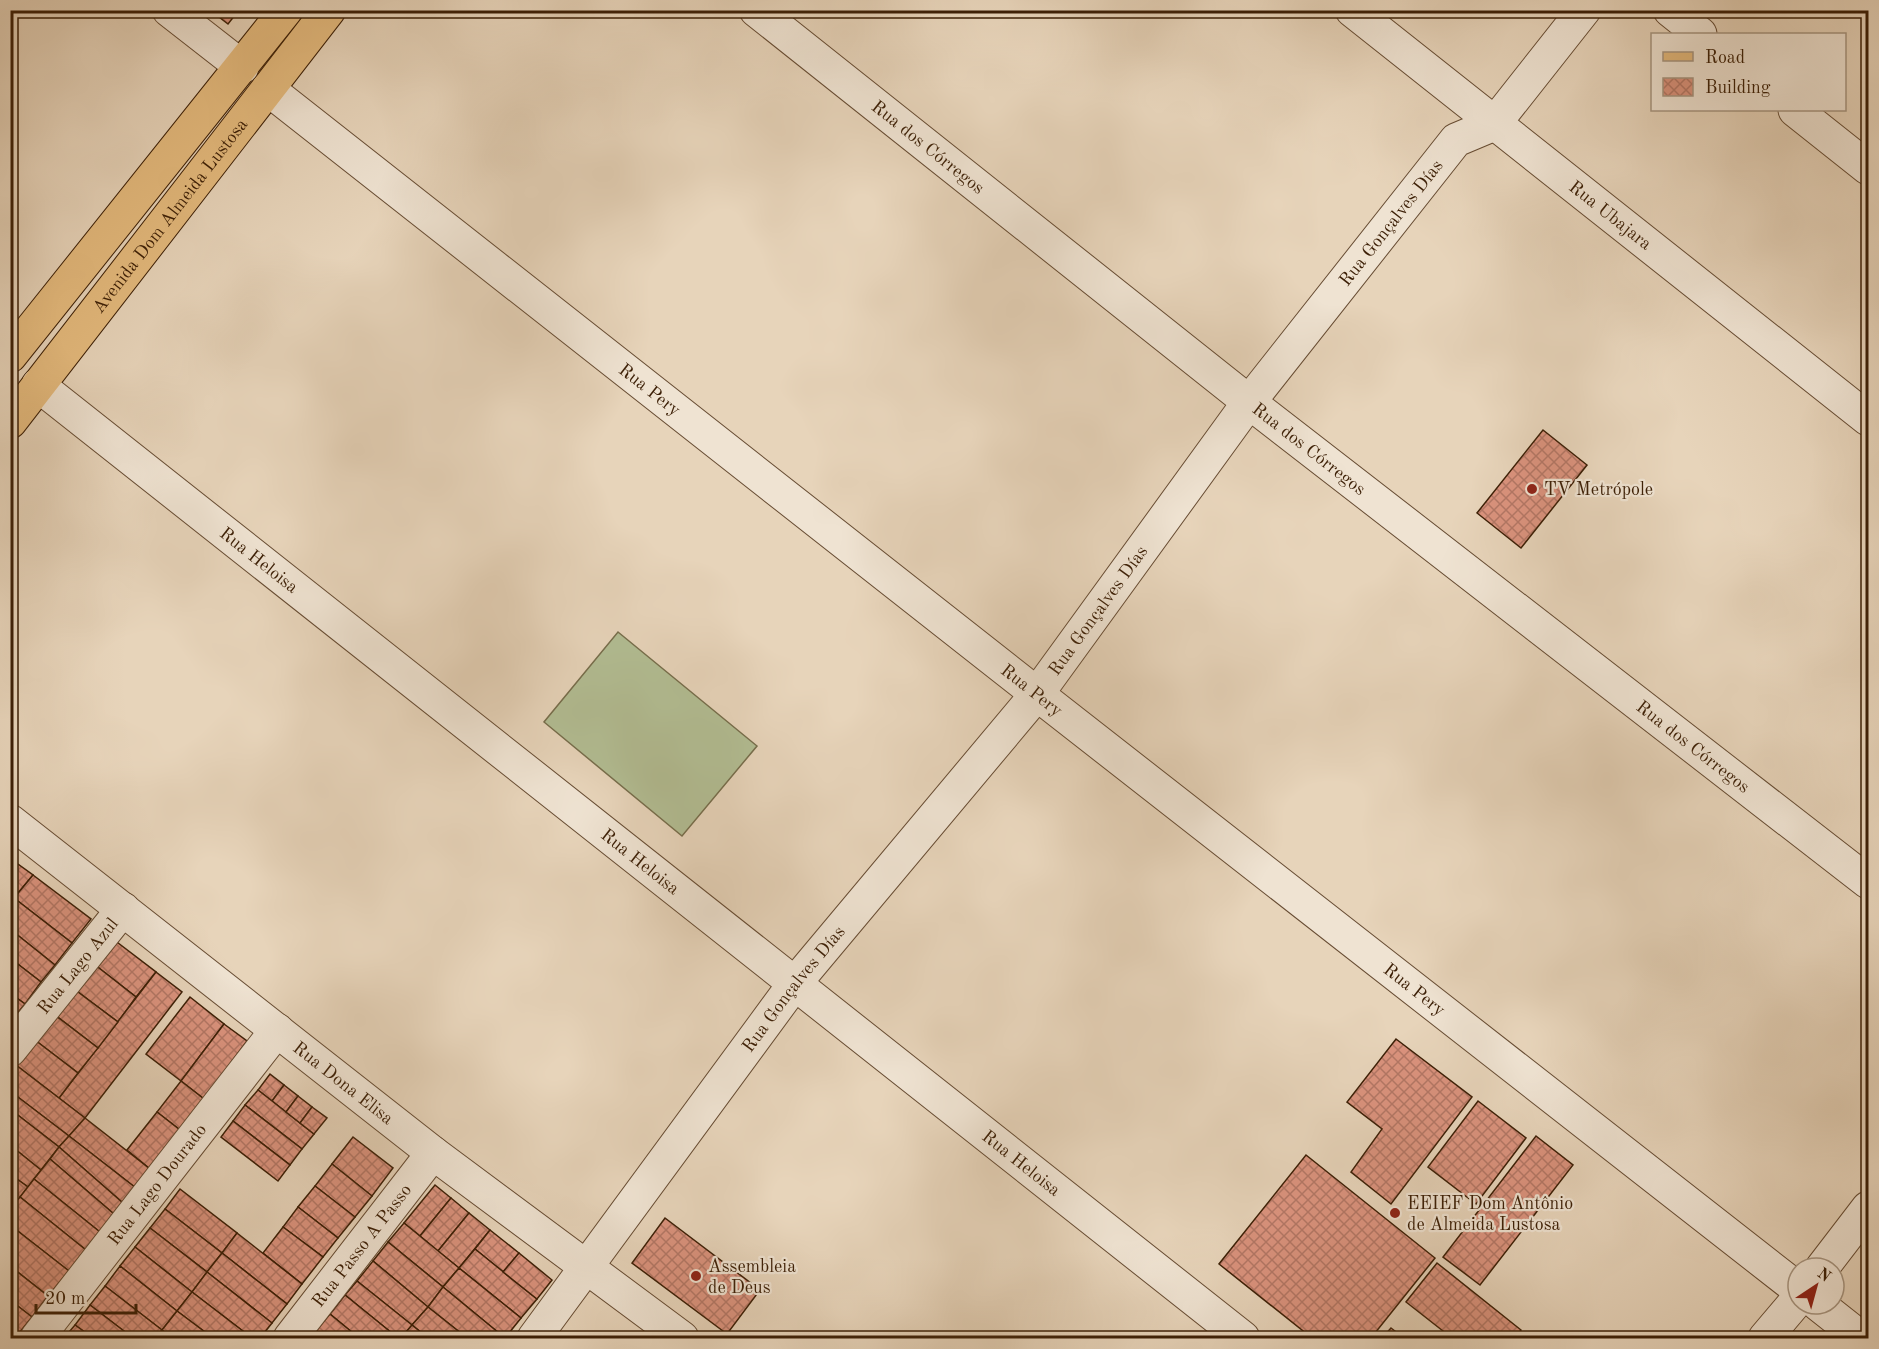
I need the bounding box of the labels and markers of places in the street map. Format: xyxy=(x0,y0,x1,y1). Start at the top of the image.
place label: TV Metrópole xyxy=(1544,481,1653,499)
marker: TV Metrópole xyxy=(1525,482,1539,496)
place label: EEIEF Dom Antônio de Almeida Lustosa xyxy=(1407,1195,1573,1234)
marker: EEIEF Dom Antônio de Almeida Lustosa xyxy=(1388,1206,1402,1220)
place label: Assembleia de Deus xyxy=(708,1258,796,1297)
marker: Assembleia de Deus xyxy=(689,1269,703,1283)

